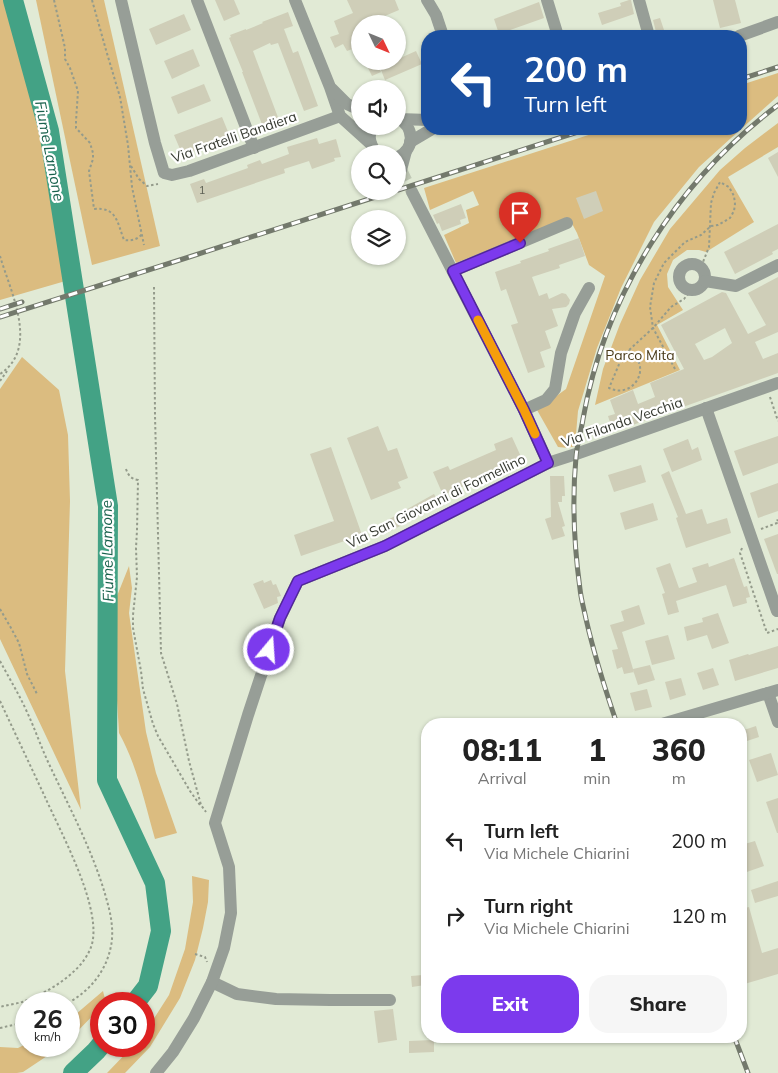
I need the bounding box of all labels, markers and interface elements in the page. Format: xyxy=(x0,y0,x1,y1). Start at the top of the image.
north arrow xyxy=(351,15,406,70)
map controls xyxy=(351,15,406,265)
text: 200 m xyxy=(524,47,628,91)
icon: left xyxy=(441,50,506,115)
button: sound xyxy=(351,80,406,135)
text: Turn left xyxy=(524,90,607,118)
water label: Fiume Lamone xyxy=(31,99,69,203)
street label: Via Fratelli Bandiera xyxy=(169,107,299,167)
button: search xyxy=(351,145,406,200)
house number: 1 xyxy=(199,183,205,197)
pin xyxy=(499,192,541,243)
icon: arrive xyxy=(506,199,534,227)
button: layers xyxy=(351,210,406,265)
park label: Parco Mita xyxy=(605,346,675,364)
street label: Via Filanda Vecchia xyxy=(559,393,685,451)
street label: Via San Giovanni di Formellino xyxy=(344,450,528,552)
water label: Fiume Lamone xyxy=(97,500,117,602)
position arrow xyxy=(242,623,294,675)
text: 08:11 xyxy=(462,731,542,769)
text: 1 xyxy=(588,731,606,769)
text: 360 xyxy=(652,731,706,769)
text: Arrival xyxy=(478,768,527,788)
text: min xyxy=(583,768,611,788)
text: m xyxy=(672,768,686,788)
text: Turn left xyxy=(484,819,559,843)
icon: left xyxy=(441,827,469,855)
text: 200 m xyxy=(671,829,727,853)
text: Via Michele Chiarini xyxy=(484,843,630,863)
text: Turn right xyxy=(484,894,573,918)
icon: right xyxy=(441,902,469,930)
text: 120 m xyxy=(671,904,727,928)
text: Via Michele Chiarini xyxy=(484,918,630,938)
button: Exit xyxy=(441,975,579,1033)
button: Share xyxy=(589,975,727,1033)
speed limit sign: 30 xyxy=(90,992,155,1057)
text: 26 xyxy=(32,1003,63,1034)
text: km/h xyxy=(34,1029,61,1044)

